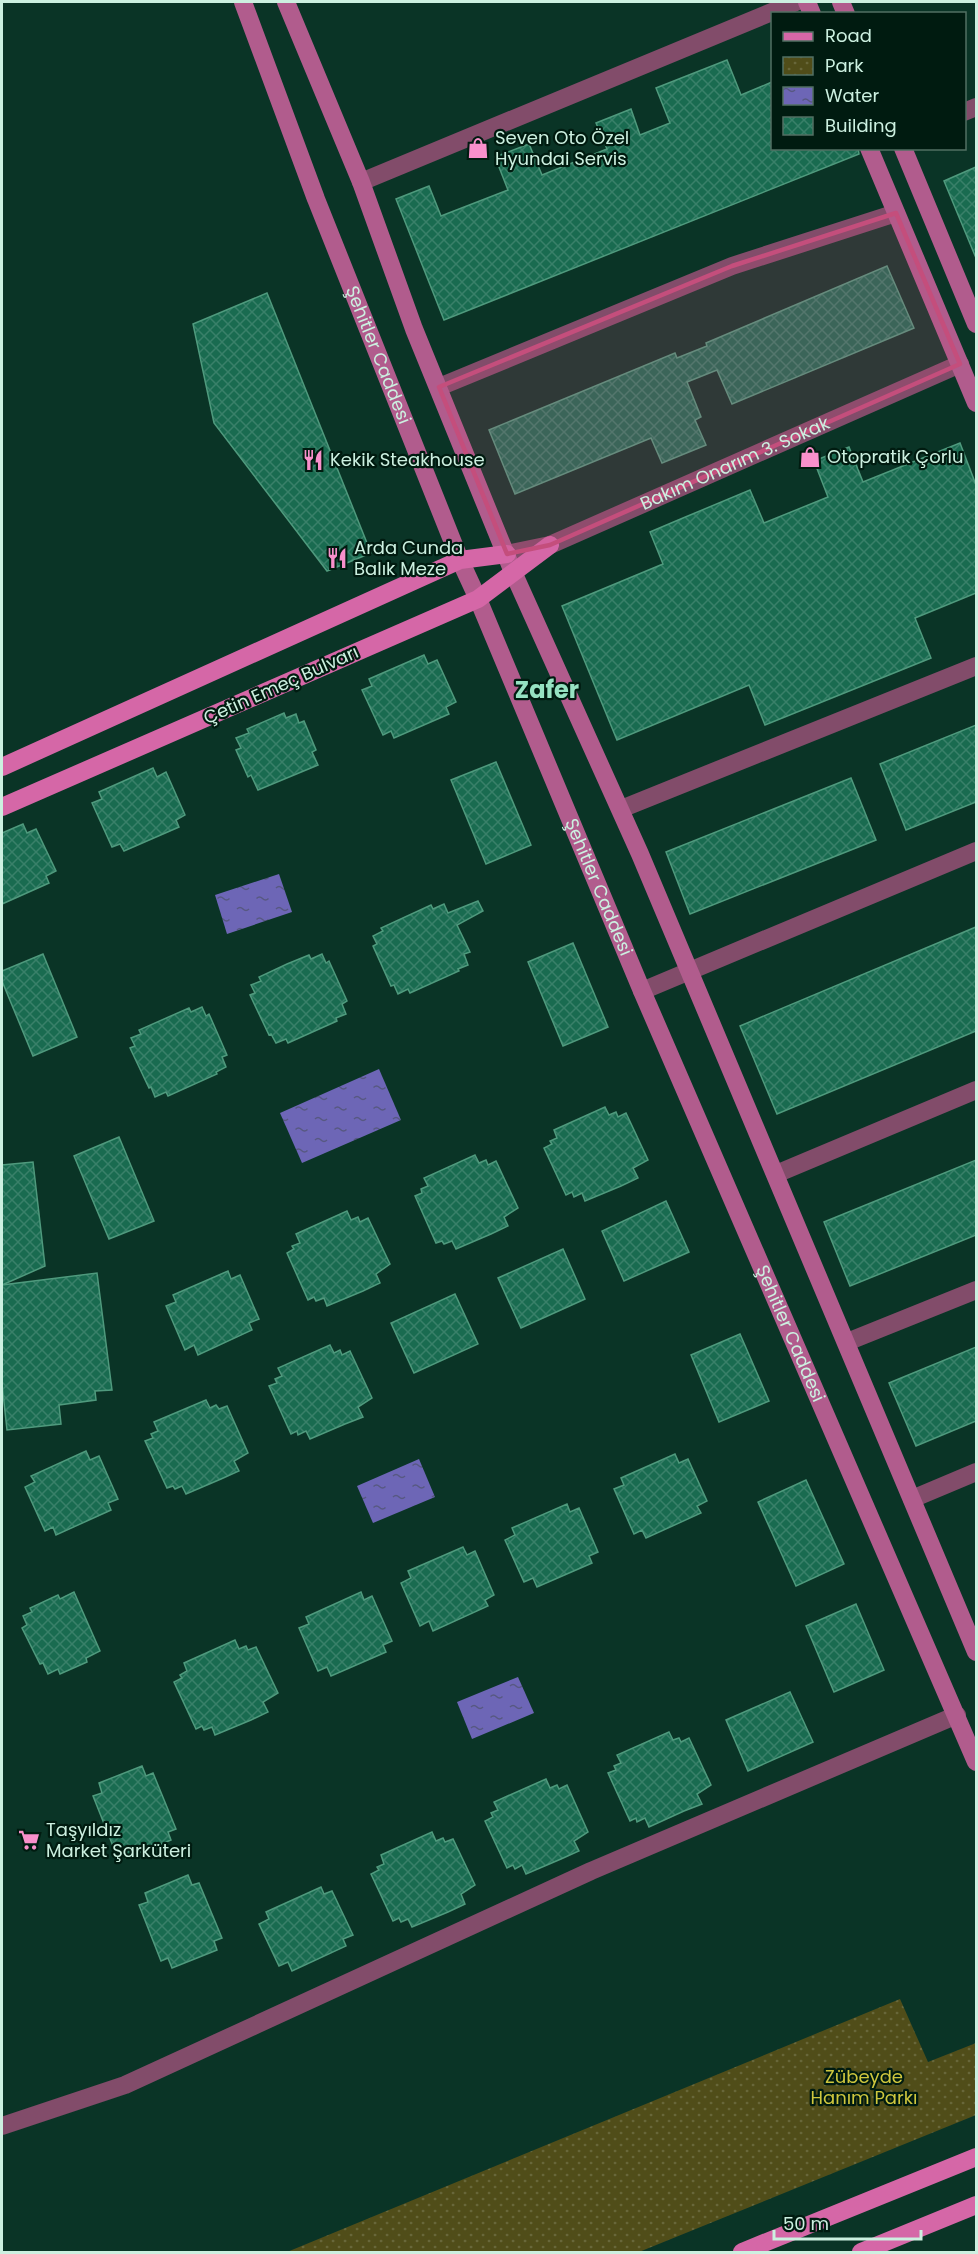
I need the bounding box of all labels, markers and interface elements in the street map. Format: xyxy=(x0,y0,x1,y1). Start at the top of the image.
legend xyxy=(771,12,966,150)
text: Road xyxy=(825,23,872,48)
text: Park xyxy=(825,53,864,78)
text: Water xyxy=(825,83,879,108)
text: Building xyxy=(825,113,897,138)
place label: Seven Oto Özel Hyundai Servis xyxy=(495,125,629,171)
shop icon: Seven Oto Özel Hyundai Servis xyxy=(466,136,490,160)
street label: Şehitler Caddesi xyxy=(340,282,417,428)
street label: Bakım Onarım 3. Sokak xyxy=(636,410,834,516)
place label: Otopratik Çorlu xyxy=(827,444,963,469)
shop icon: Otopratik Çorlu xyxy=(798,445,822,469)
place label: Kekik Steakhouse xyxy=(330,447,485,472)
restaurant icon: Kekik Steakhouse xyxy=(301,448,325,472)
place label: Arda Cunda Balık Meze xyxy=(354,535,463,581)
restaurant icon: Arda Cunda Balık Meze xyxy=(325,546,349,570)
street label: Çetin Emeç Bulvarı xyxy=(199,639,362,730)
district label: Zafer xyxy=(515,673,579,706)
street label: Şehitler Caddesi xyxy=(559,814,639,959)
street label: Şehitler Caddesi xyxy=(750,1261,832,1406)
place label: Taşyıldız Market Şarküteri xyxy=(46,1817,191,1863)
supermarket icon: Taşyıldız Market Şarküteri xyxy=(17,1828,41,1852)
park label: Zübeyde Hanım Parkı xyxy=(811,2064,917,2110)
scale bar xyxy=(774,2203,921,2241)
text: 50 m xyxy=(783,2211,829,2236)

